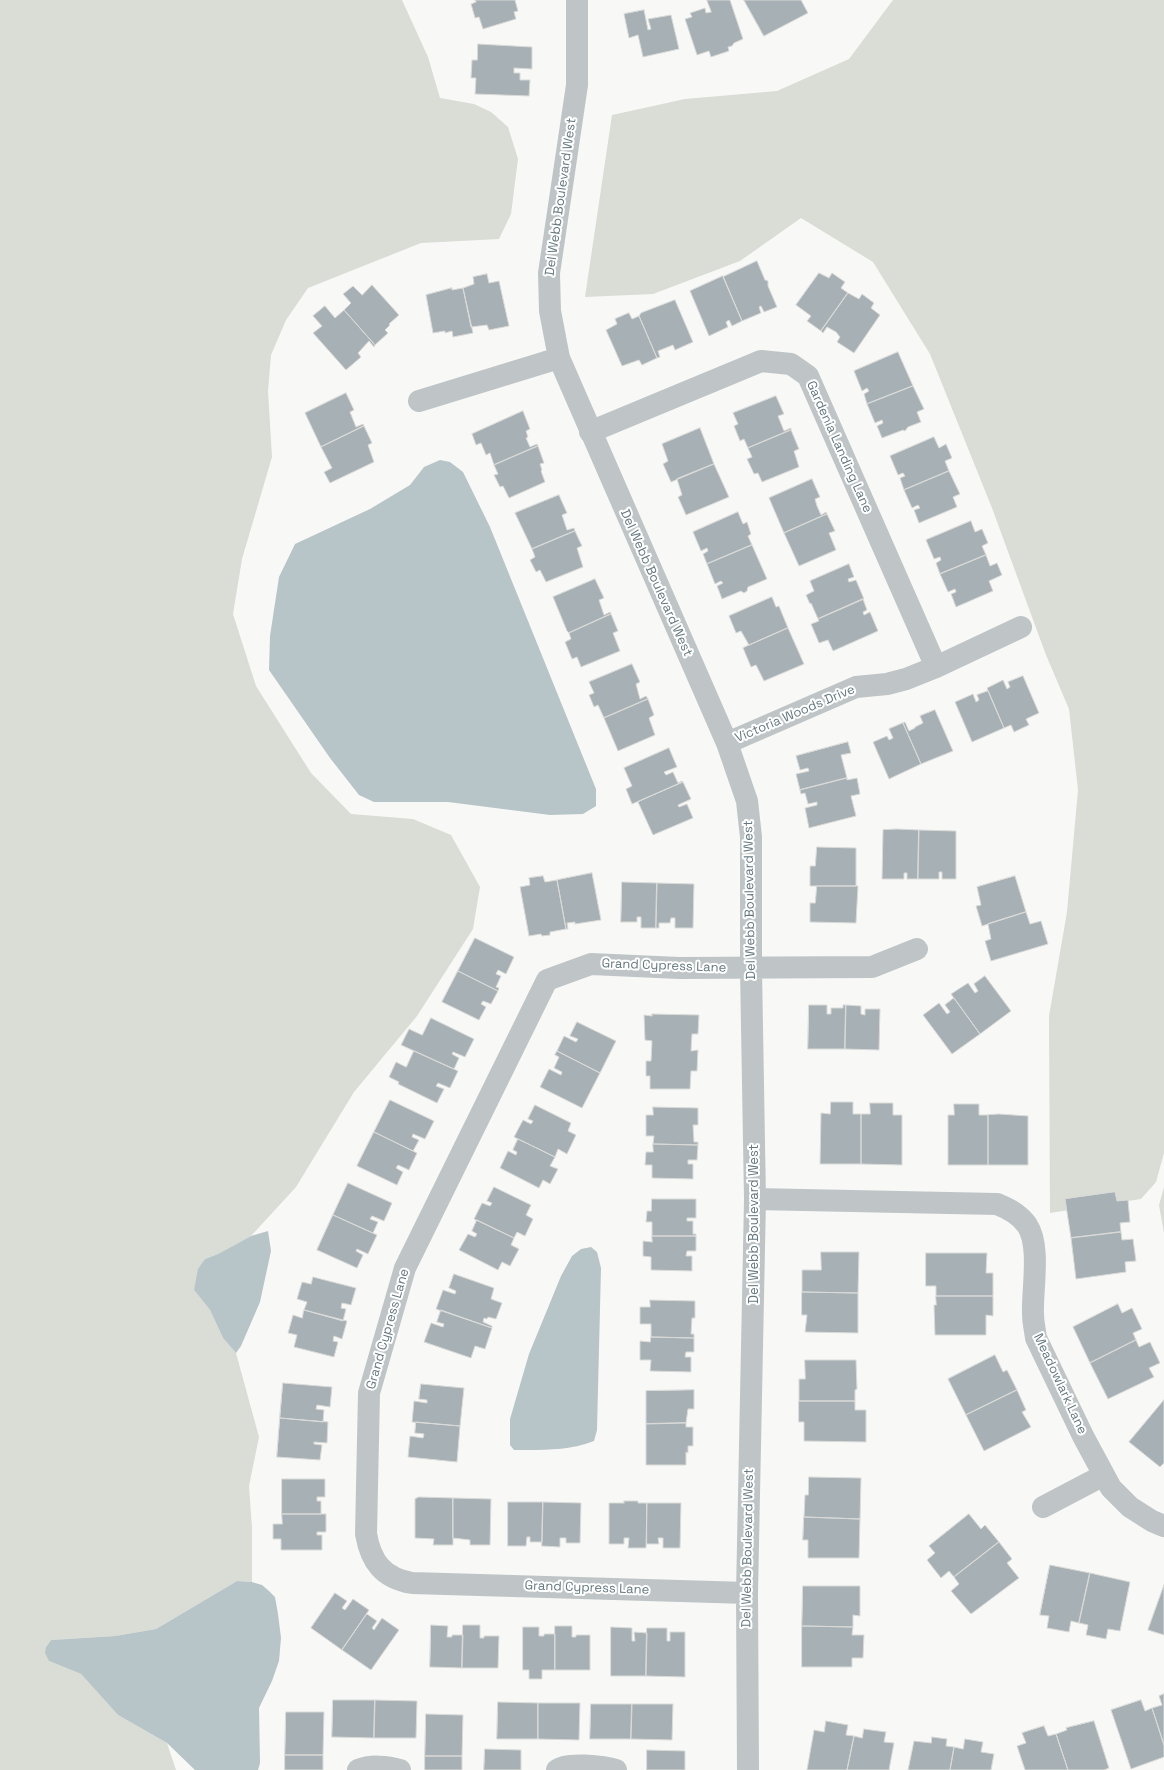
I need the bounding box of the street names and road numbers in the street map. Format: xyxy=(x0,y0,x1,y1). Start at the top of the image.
street label: Del Webb Boulevard West xyxy=(542,117,580,277)
street label: Gardenia Landing Lane xyxy=(803,379,875,515)
street label: Del Webb Boulevard West xyxy=(616,507,696,659)
street label: Victoria Woods Drive xyxy=(733,682,857,746)
street label: Del Webb Boulevard West xyxy=(741,820,759,980)
street label: Grand Cypress Lane xyxy=(601,956,727,976)
street label: Del Webb Boulevard West xyxy=(746,1144,762,1304)
street label: Grand Cypress Lane xyxy=(363,1267,413,1391)
street label: Meadowlark Lane xyxy=(1030,1331,1090,1437)
street label: Del Webb Boulevard West xyxy=(739,1468,757,1628)
street label: Grand Cypress Lane xyxy=(524,1578,650,1598)

